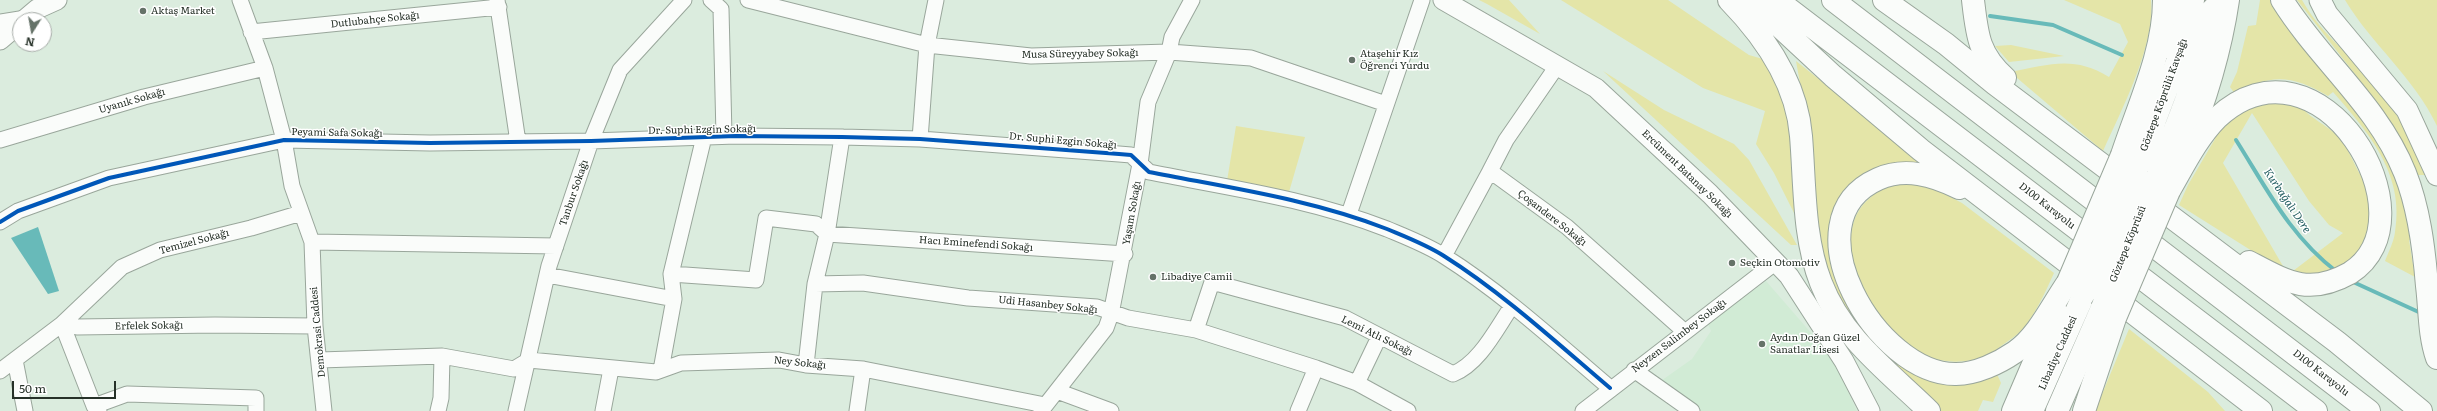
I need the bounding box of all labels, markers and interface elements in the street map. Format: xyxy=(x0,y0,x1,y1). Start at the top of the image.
place label: Aktaş Market xyxy=(151,5,215,17)
marker: Aktaş Market xyxy=(138,6,148,16)
street label: Dutlubahçe Sokağı xyxy=(330,9,420,31)
north arrow xyxy=(12,12,52,52)
text: N xyxy=(24,34,36,52)
street label: Göztepe Köprülü Kavşağı xyxy=(2138,37,2190,153)
street label: Musa Süreyyabey Sokağı xyxy=(1021,47,1139,61)
place label: Ataşehir Kız Öğrenci Yurdu xyxy=(1360,48,1429,72)
marker: Ataşehir Kız Öğrenci Yurdu xyxy=(1347,55,1357,65)
street label: Uyanık Sokağı xyxy=(97,86,167,116)
street label: Dr. Suphi Ezgin Sokağı xyxy=(648,123,756,137)
street label: Peyami Safa Sokağı xyxy=(291,126,383,140)
street label: Ercüment Batanay Sokağı xyxy=(1639,127,1735,221)
street label: Dr. Suphi Ezgin Sokağı xyxy=(1009,130,1117,152)
street label: Tanbur Sokağı xyxy=(557,158,591,228)
water label: Kurbağalı Dere xyxy=(2261,166,2313,236)
street label: Yaşam Sokağı xyxy=(1120,180,1144,246)
street label: D100 Karayolu xyxy=(2016,180,2078,232)
street label: Çoşandere Sokağı xyxy=(1515,187,1589,249)
street label: Göztepe Köprüsü xyxy=(2107,204,2149,284)
street label: Temizel Sokağı xyxy=(158,227,230,257)
street label: Hacı Eminefendi Sokağı xyxy=(919,234,1033,254)
place label: Seçkin Otomotiv xyxy=(1740,257,1820,269)
marker: Seçkin Otomotiv xyxy=(1727,258,1737,268)
place label: Libadiye Camii xyxy=(1161,271,1232,283)
marker: Libadiye Camii xyxy=(1148,272,1158,282)
street label: Demokrasi Caddesi xyxy=(308,286,328,378)
street label: Udi Hasanbey Sokağı xyxy=(998,294,1098,316)
street label: Neyzen Salimbey Sokağı xyxy=(1629,296,1729,376)
street label: Lemi Atlı Sokağı xyxy=(1339,313,1415,359)
street label: Libadiye Caddesi xyxy=(2036,314,2080,392)
street label: Erfelek Sokağı xyxy=(115,319,183,333)
place label: Aydın Doğan Güzel Sanatlar Lisesi xyxy=(1770,332,1860,356)
marker: Aydın Doğan Güzel Sanatlar Lisesi xyxy=(1757,339,1767,349)
street label: D100 Karayolu xyxy=(2290,347,2352,399)
street label: Ney Sokağı xyxy=(773,354,827,372)
scale bar xyxy=(14,373,118,399)
text: 50 m xyxy=(19,379,46,397)

